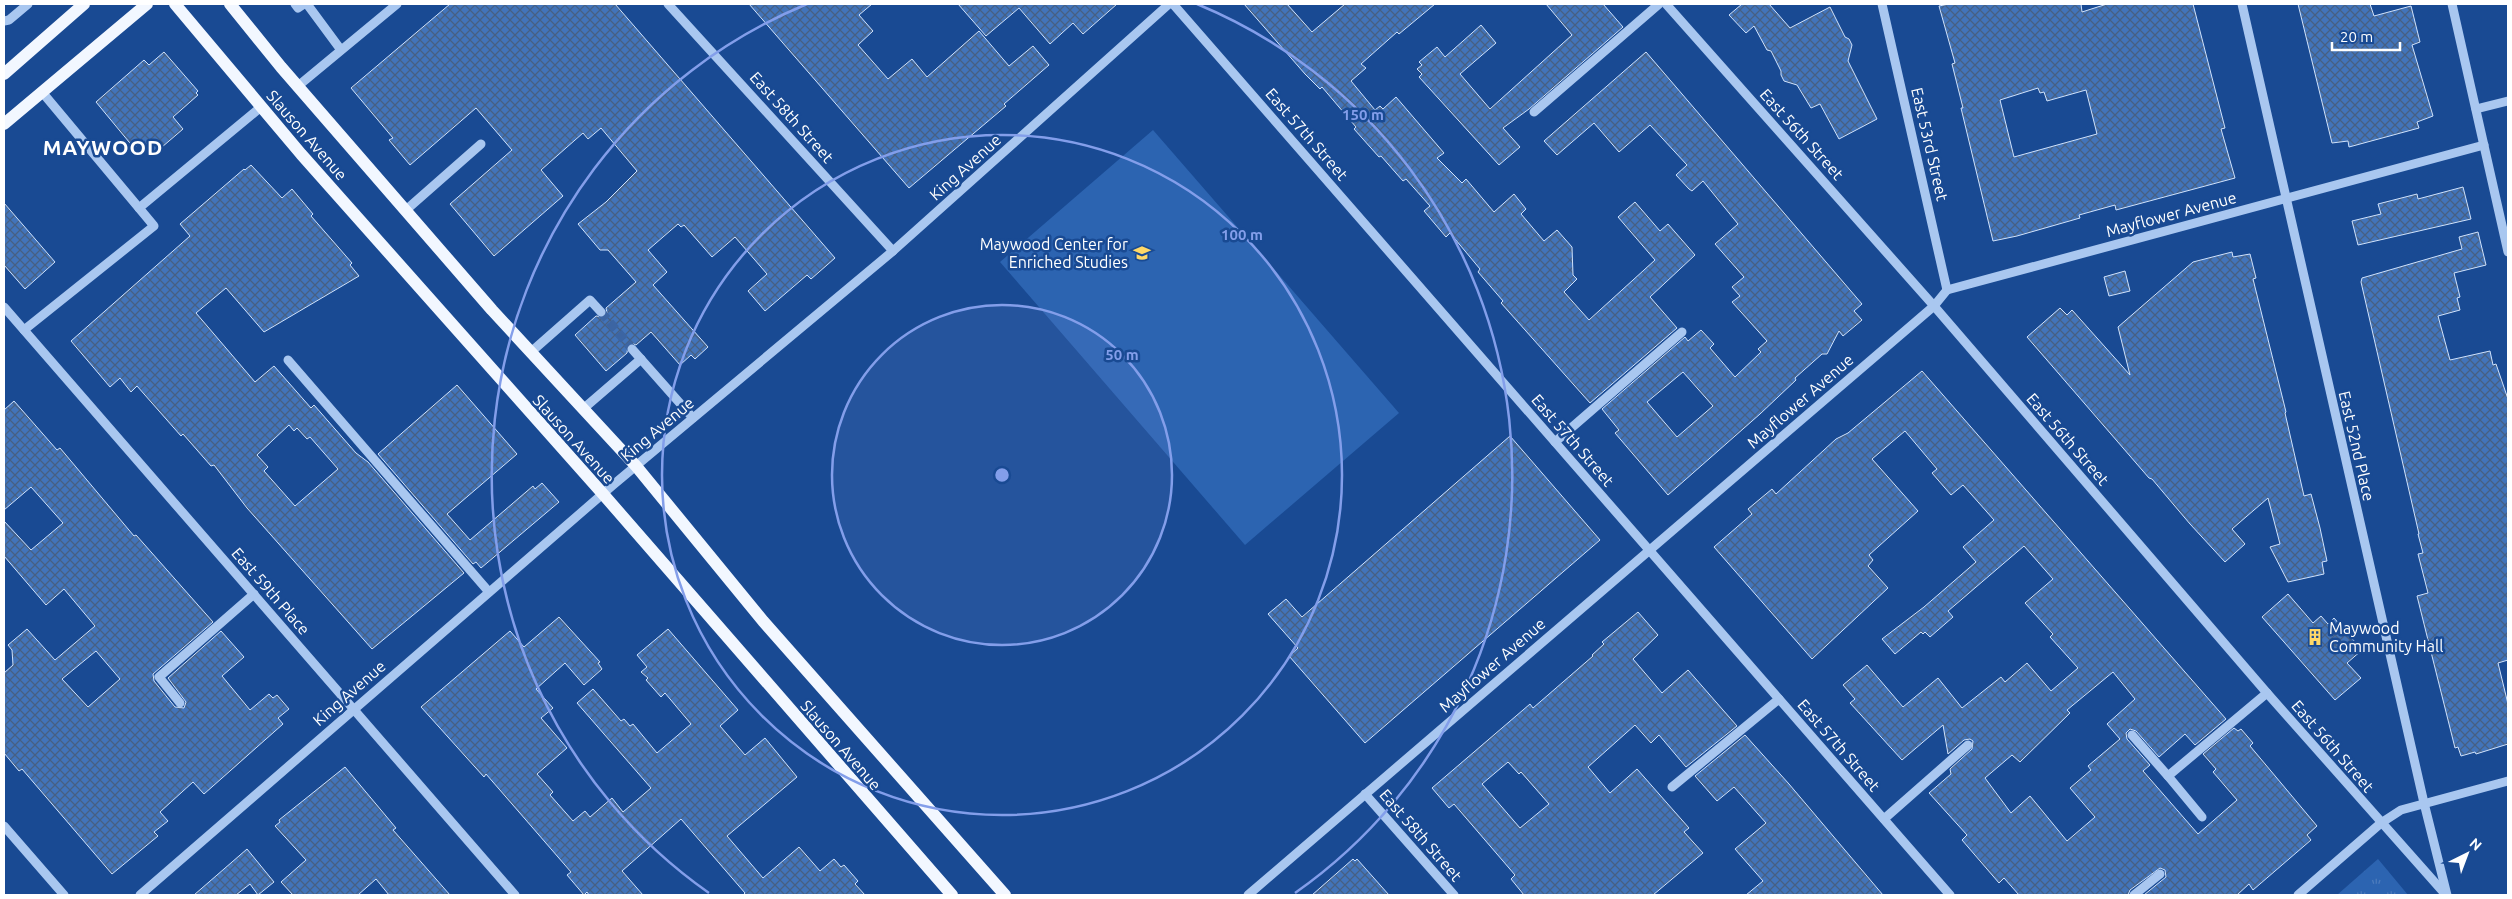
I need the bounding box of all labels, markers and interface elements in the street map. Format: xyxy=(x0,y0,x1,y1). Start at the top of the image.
scale bar xyxy=(2332,20,2400,52)
text: 20 m xyxy=(2340,28,2373,45)
street label: East 58th Street xyxy=(747,68,838,167)
street label: East 57th Street xyxy=(1262,84,1352,184)
street label: East 56th Street xyxy=(1757,85,1848,184)
street label: Slauson Avenue xyxy=(263,86,351,184)
street label: East 53rd Street xyxy=(1908,86,1952,203)
text: 150 m xyxy=(1342,106,1384,123)
street label: King Avenue xyxy=(926,130,1004,204)
district label: MAYWOOD xyxy=(43,135,163,159)
street label: Mayflower Avenue xyxy=(2104,188,2238,240)
text: 100 m xyxy=(1221,226,1263,243)
place label: Maywood Center for Enriched Studies xyxy=(980,235,1128,271)
school or university icon: Maywood Center for Enriched Studies xyxy=(1132,243,1152,263)
text: 50 m xyxy=(1105,346,1139,363)
street label: Mayflower Avenue xyxy=(1743,350,1857,452)
street label: East 56th Street xyxy=(2023,389,2113,489)
street label: East 52nd Place xyxy=(2336,389,2378,503)
street label: East 57th Street xyxy=(1528,390,1618,490)
street label: Slauson Avenue xyxy=(530,391,618,487)
street label: King Avenue xyxy=(617,393,697,465)
centre of rings xyxy=(993,466,1011,484)
street label: East 59th Place xyxy=(228,544,314,638)
street label: Mayflower Avenue xyxy=(1435,614,1549,716)
place label: Maywood Community Hall xyxy=(2329,619,2443,655)
building icon: Maywood Community Hall xyxy=(2305,627,2325,647)
street label: King Avenue xyxy=(309,657,389,729)
street label: East 57th Street xyxy=(1794,695,1884,795)
street label: Slauson Avenue xyxy=(797,696,885,794)
street label: East 56th Street xyxy=(2288,696,2378,796)
street label: East 58th Street xyxy=(1376,785,1466,885)
north arrow xyxy=(2442,829,2492,879)
text: N xyxy=(2466,835,2485,854)

